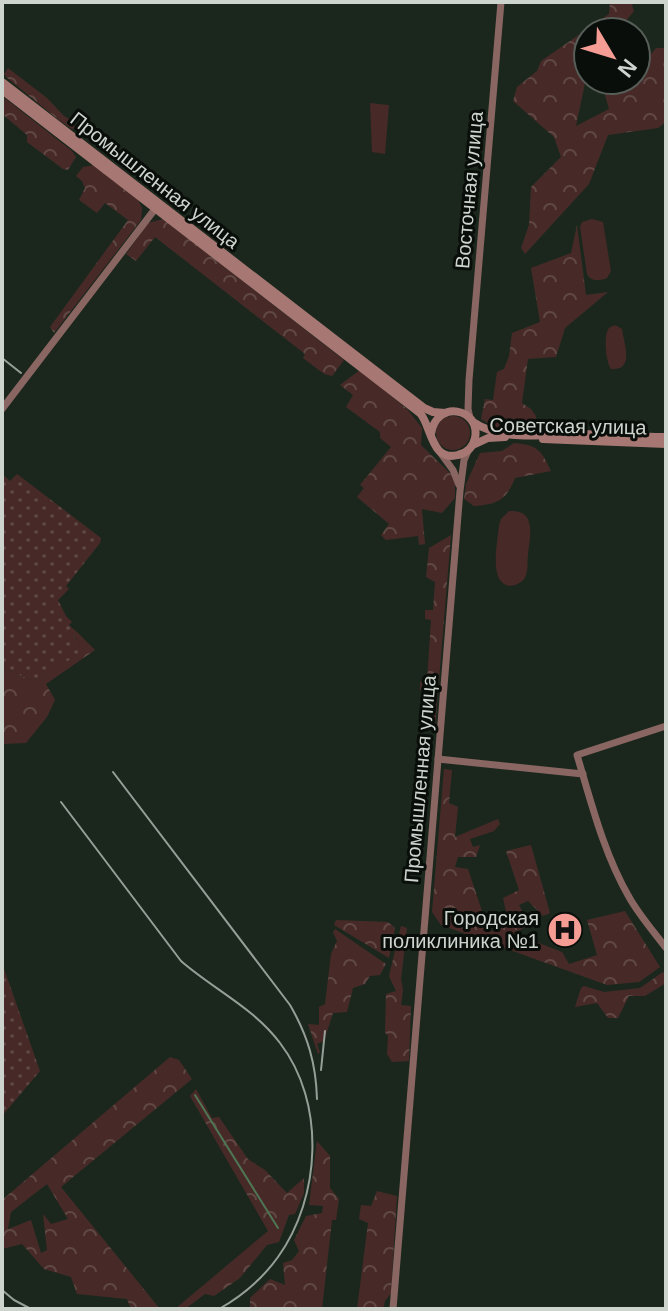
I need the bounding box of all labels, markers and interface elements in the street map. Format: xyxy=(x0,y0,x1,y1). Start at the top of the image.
north arrow xyxy=(572,16,652,96)
text: N xyxy=(613,54,642,82)
street label: Промышленная улица xyxy=(66,107,244,253)
street label: Восточная улица xyxy=(451,109,487,270)
street label: Советская улица xyxy=(489,414,648,438)
street label: Промышленная улица xyxy=(400,673,440,884)
place label: Городская поликлиника №1 xyxy=(382,907,539,952)
hospital icon: Городская поликлиника №1 xyxy=(546,911,584,949)

